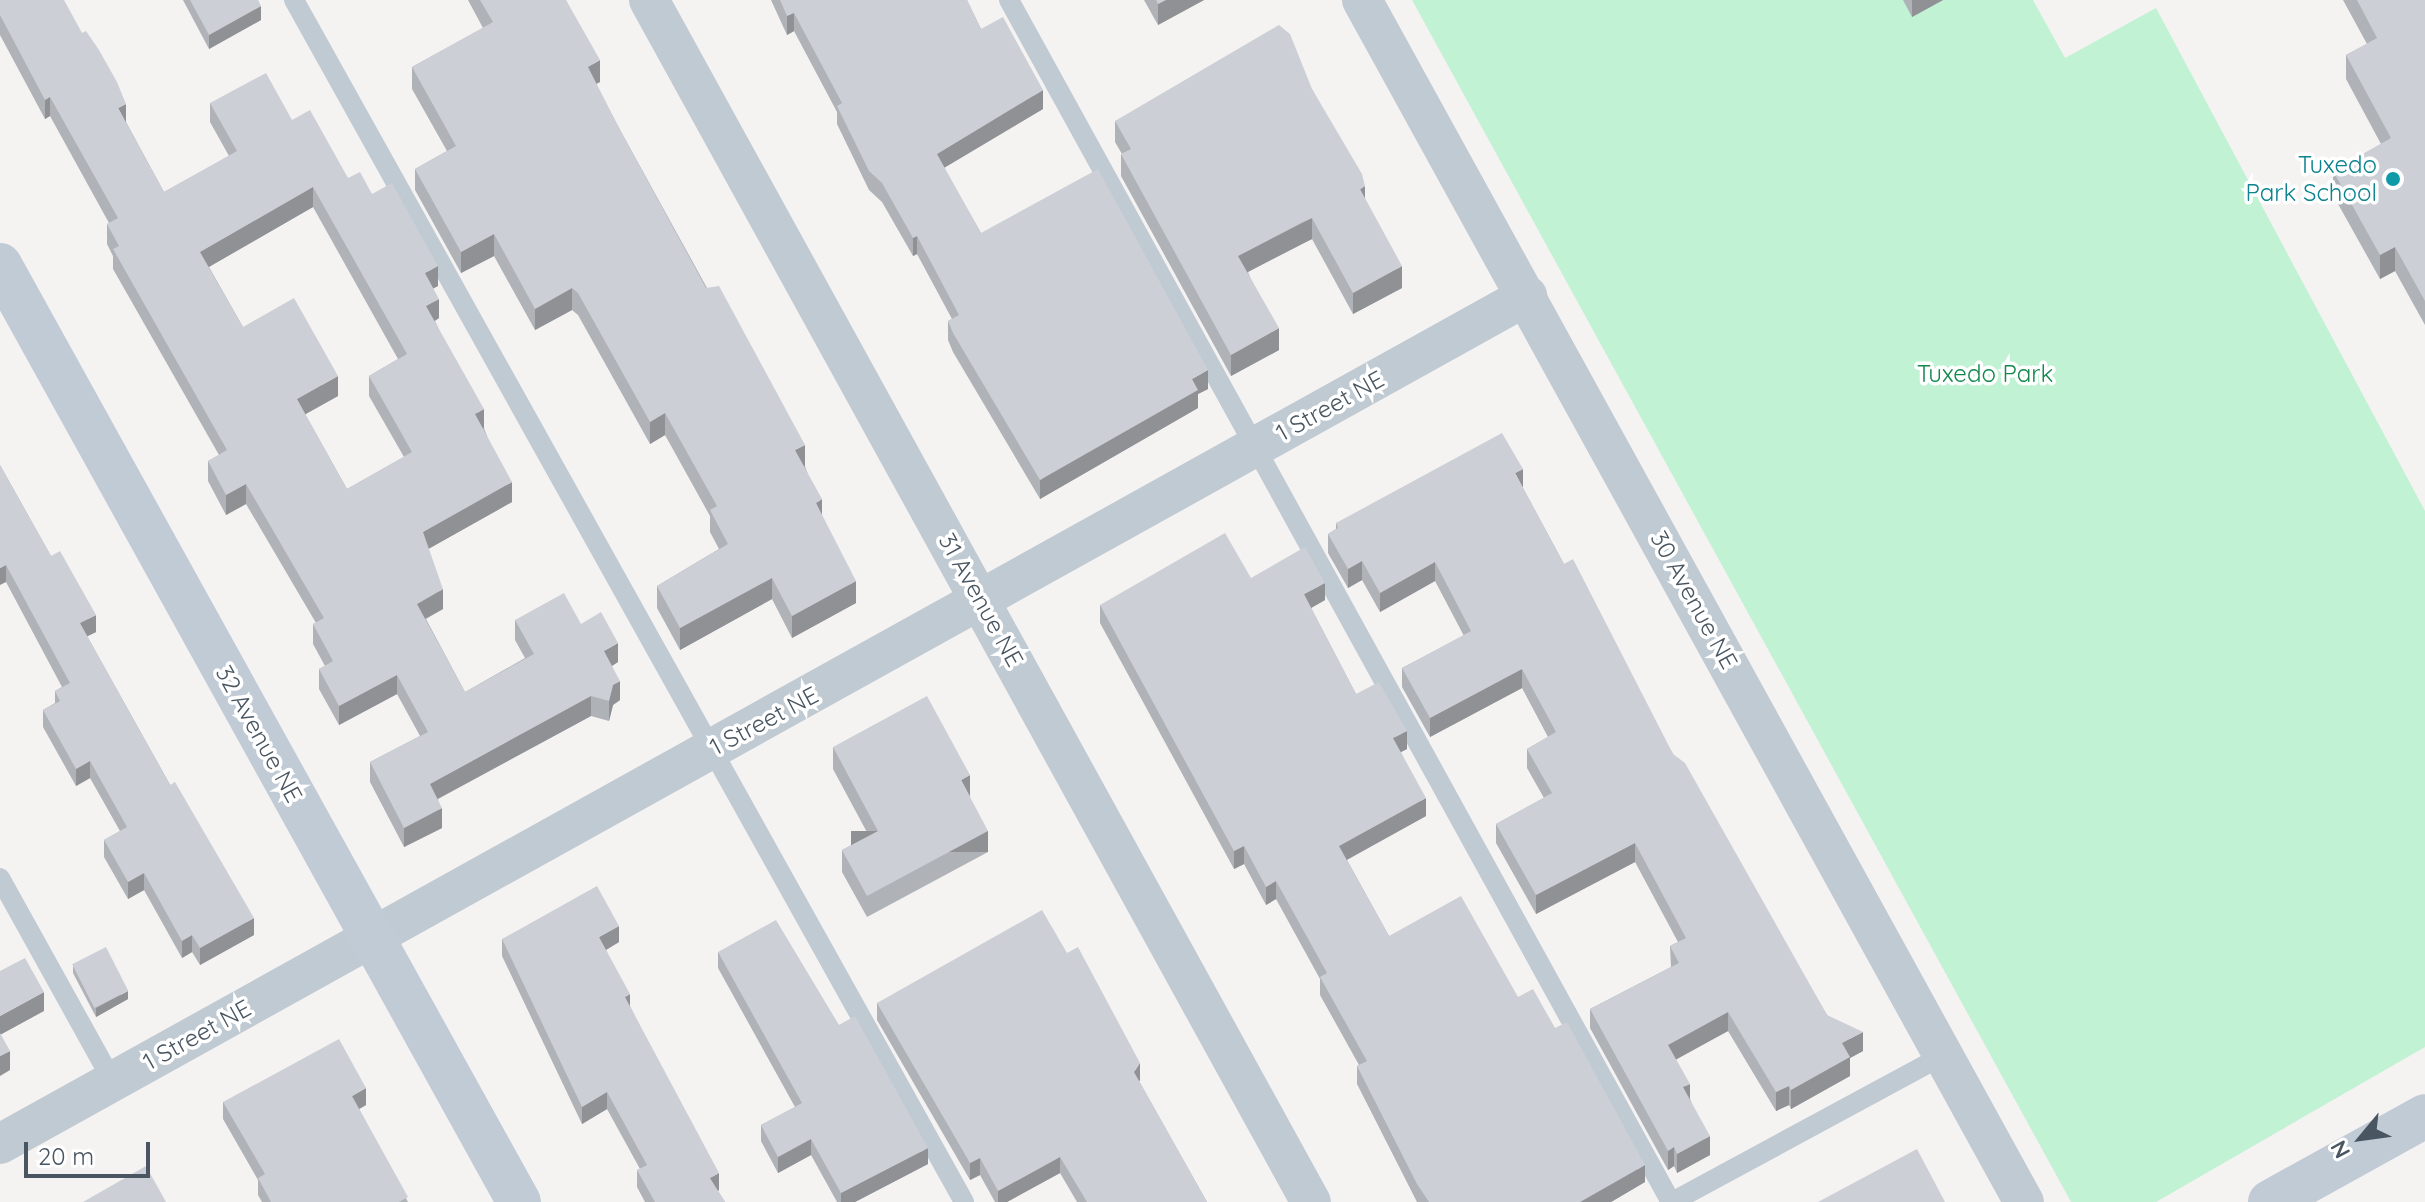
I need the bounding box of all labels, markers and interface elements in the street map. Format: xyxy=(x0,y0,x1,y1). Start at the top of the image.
place label: Tuxedo Park School xyxy=(2246,151,2377,207)
marker: Tuxedo Park School xyxy=(2384,170,2402,188)
park label: Tuxedo Park xyxy=(1917,360,2053,388)
street label: 1 Street NE xyxy=(1271,365,1389,447)
street label: 30 Avenue NE xyxy=(1644,526,1744,674)
street label: 31 Avenue NE xyxy=(933,528,1029,672)
street label: 32 Avenue NE xyxy=(210,660,308,808)
street label: 1 Street NE xyxy=(705,680,823,762)
street label: 1 Street NE xyxy=(138,994,256,1076)
north arrow xyxy=(2321,1098,2401,1178)
scale bar xyxy=(28,1126,154,1176)
text: N xyxy=(2324,1136,2356,1164)
text: 20 m xyxy=(38,1141,94,1171)

